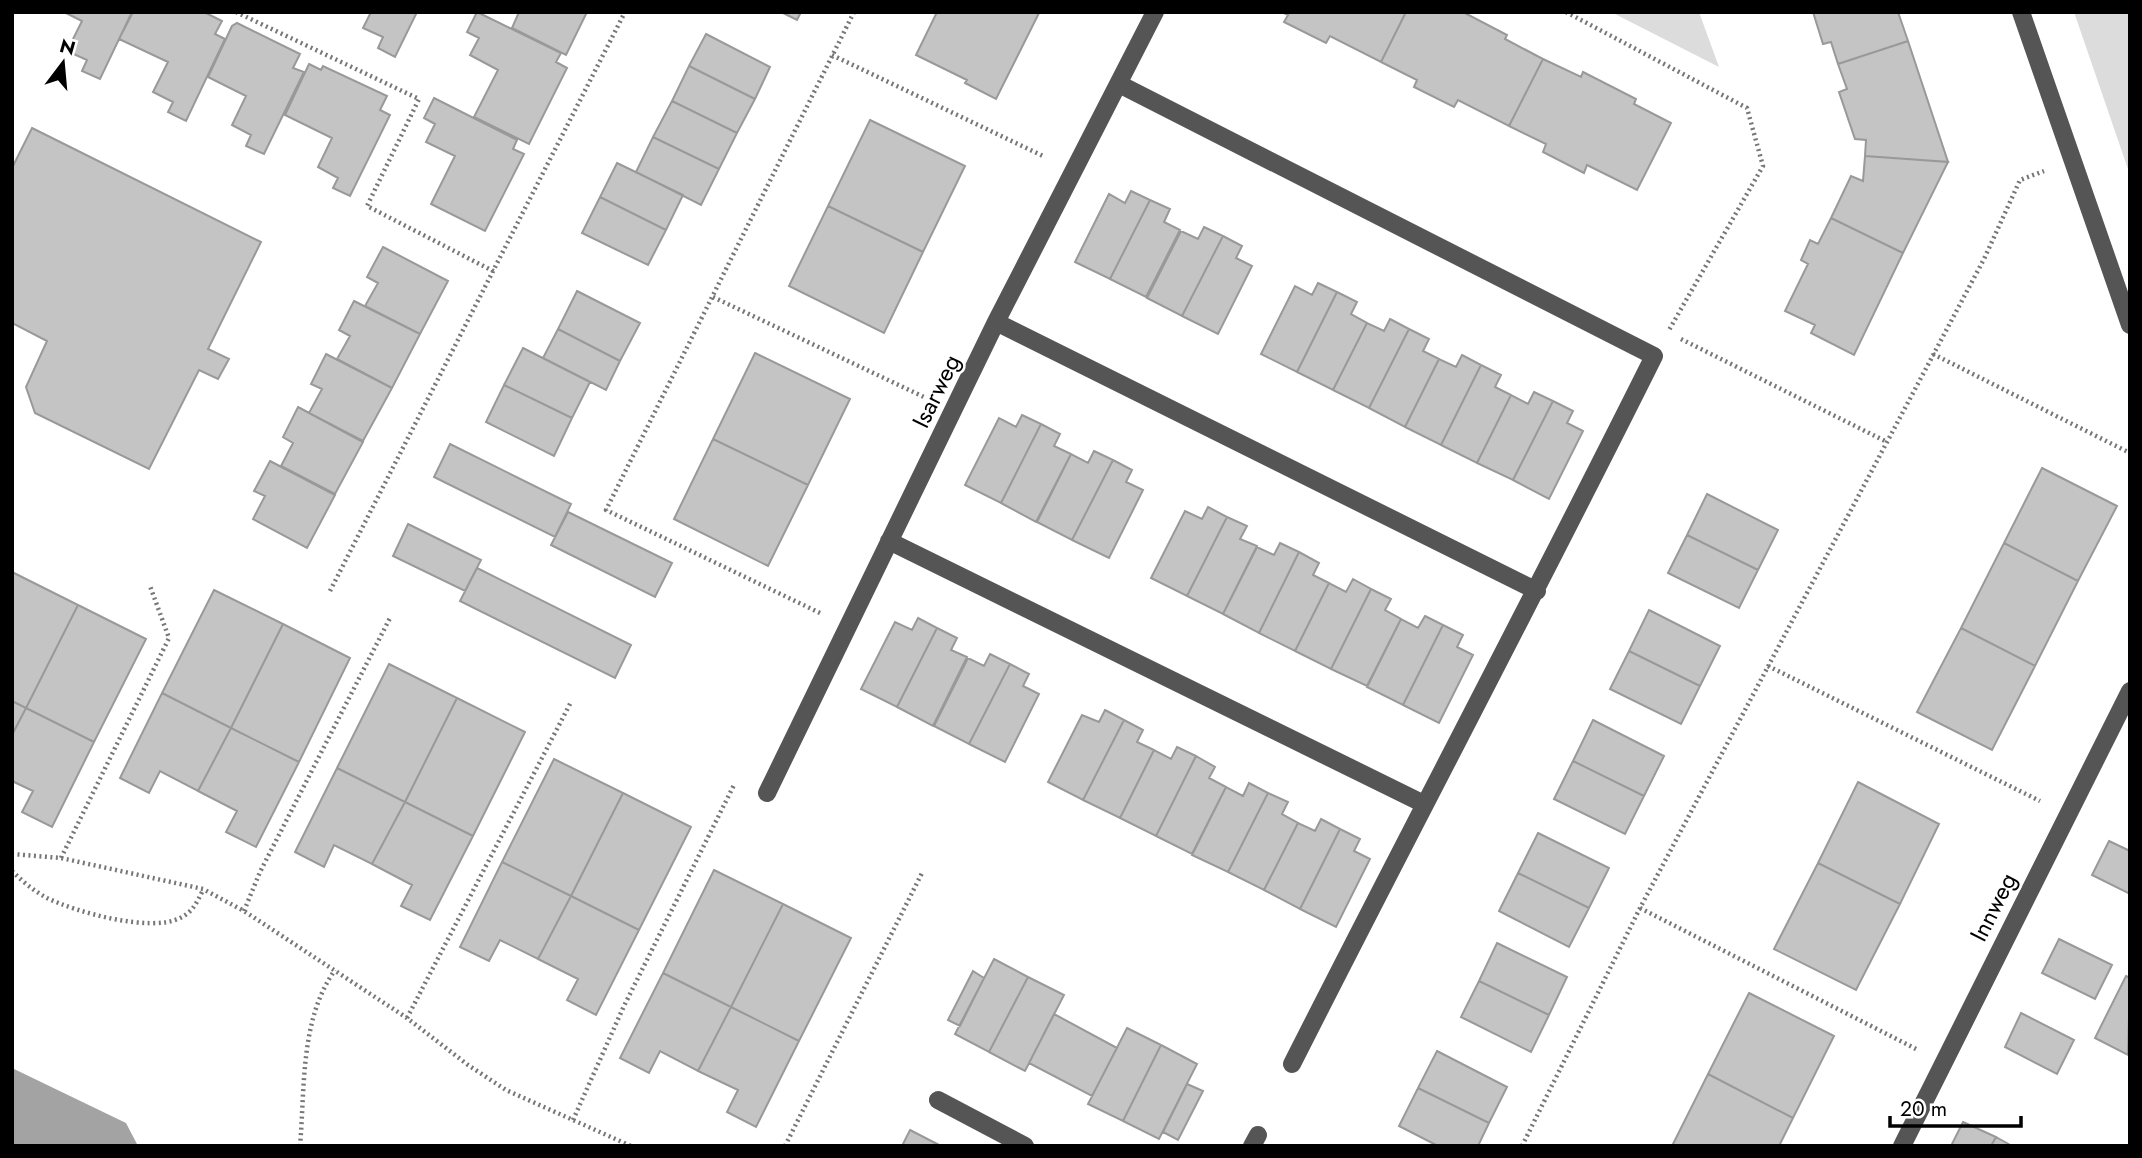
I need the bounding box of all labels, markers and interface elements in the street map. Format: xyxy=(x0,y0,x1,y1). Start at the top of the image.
north arrow xyxy=(28,28,98,98)
text: N xyxy=(57,32,79,62)
street label: Isarweg xyxy=(903,348,969,434)
street label: Innweg xyxy=(1961,867,2025,947)
scale bar xyxy=(1890,1084,2021,1128)
text: 20 m xyxy=(1900,1094,1947,1124)

